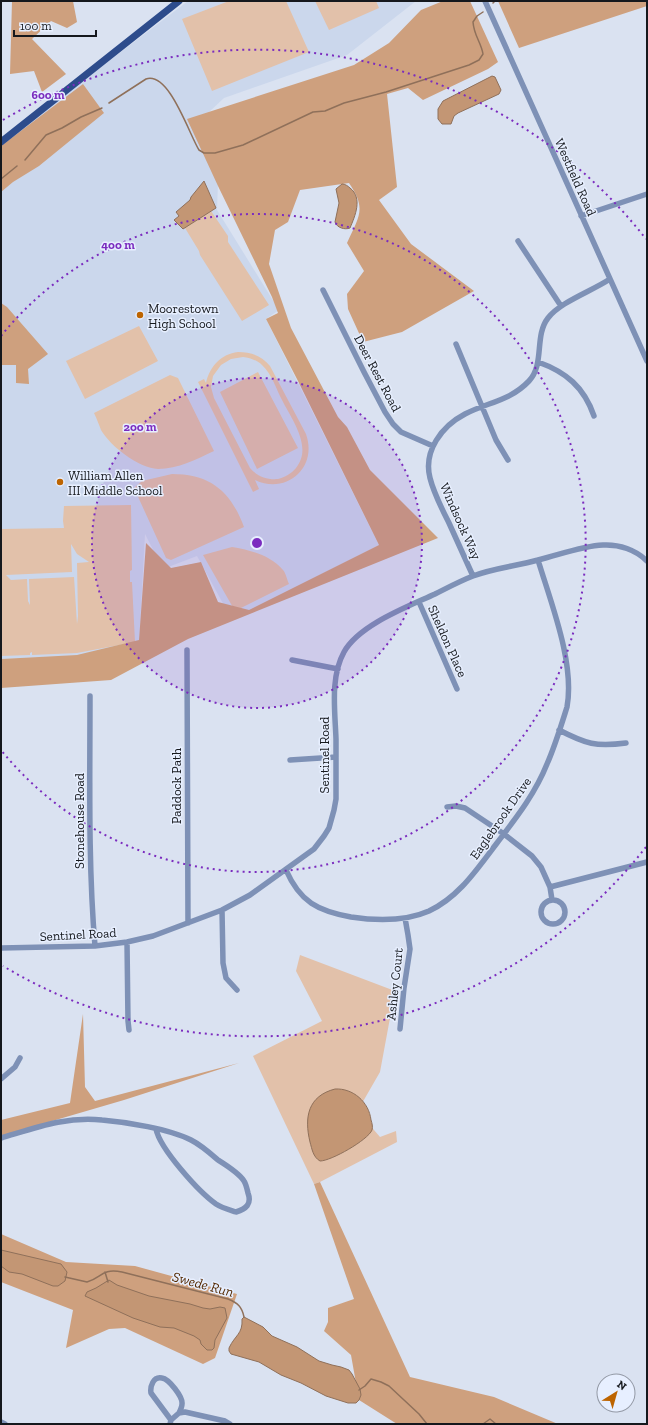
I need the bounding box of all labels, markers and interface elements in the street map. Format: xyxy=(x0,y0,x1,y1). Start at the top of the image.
scale bar xyxy=(14,12,96,38)
text: 100 m xyxy=(20,19,52,33)
text: 600 m xyxy=(31,88,65,102)
street label: Westfield Road xyxy=(552,136,599,218)
text: 400 m xyxy=(101,238,135,252)
place label: Moorestown High School xyxy=(148,301,219,331)
marker: Moorestown High School xyxy=(135,310,145,320)
street label: Deer Rest Road xyxy=(351,332,404,414)
text: 200 m xyxy=(123,420,157,434)
place label: William Allen III Middle School xyxy=(68,468,163,498)
marker: William Allen III Middle School xyxy=(55,477,65,487)
street label: Windsock Way xyxy=(437,481,484,562)
centre of rings xyxy=(250,536,264,550)
street label: Sheldon Place xyxy=(425,603,470,680)
street label: Sentinel Road xyxy=(317,717,332,793)
street label: Paddock Path xyxy=(169,747,184,824)
street label: Stonehouse Road xyxy=(72,773,87,869)
street label: Eaglebrook Drive xyxy=(467,774,534,862)
street label: Sentinel Road xyxy=(39,925,117,944)
street label: Ashley Court xyxy=(383,947,406,1021)
water label: Swede Run xyxy=(170,1268,235,1301)
north arrow xyxy=(596,1373,636,1413)
text: N xyxy=(614,1378,629,1394)

